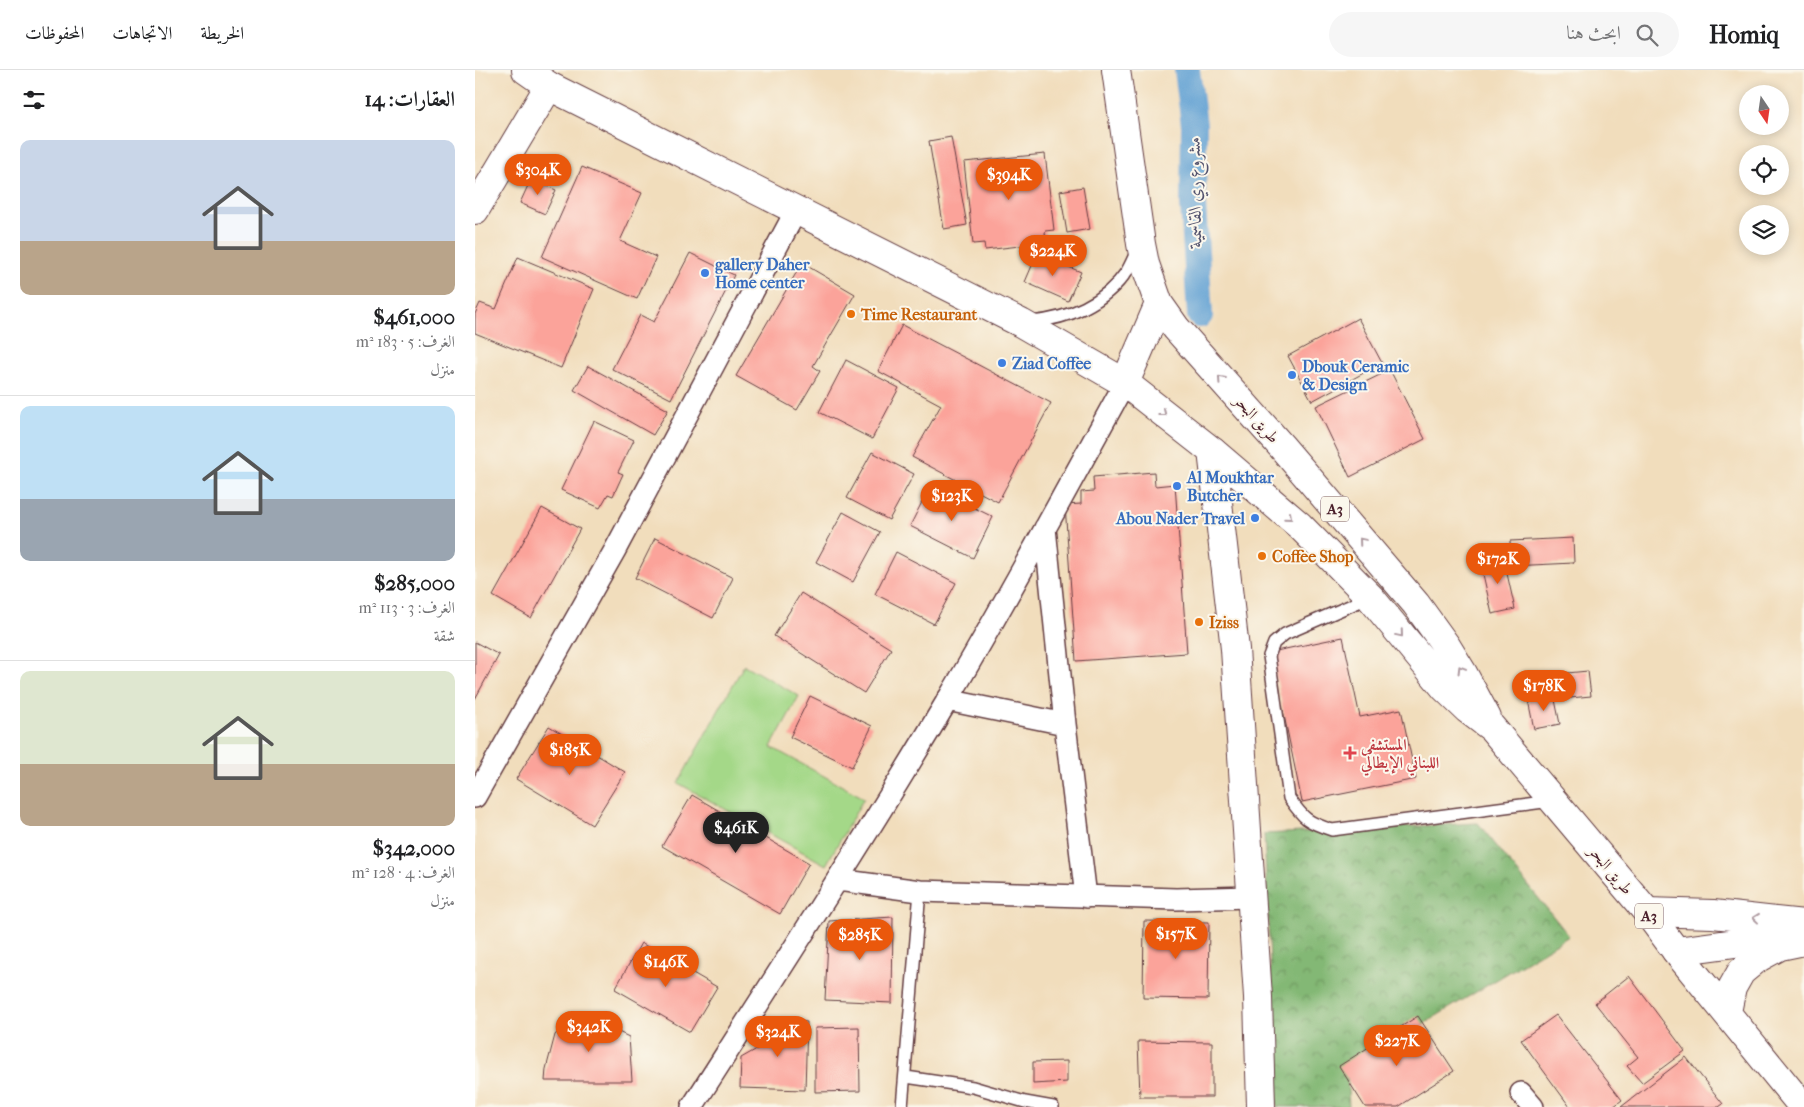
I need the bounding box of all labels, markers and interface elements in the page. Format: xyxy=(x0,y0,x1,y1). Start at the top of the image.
search box xyxy=(1329,12,1679,57)
icon: search xyxy=(1633,21,1661,49)
text: Homiq xyxy=(1709,21,1779,49)
text: ابحث هنا xyxy=(1566,22,1621,44)
text: المحفوظات xyxy=(25,23,84,44)
text: الاتجاهات xyxy=(112,23,172,44)
text: الخريطة xyxy=(200,23,244,44)
north arrow xyxy=(1739,85,1789,135)
map controls xyxy=(1739,85,1789,255)
icon: filters xyxy=(20,86,48,114)
text: العقارات: 14 xyxy=(364,87,455,111)
water label: مشروع ري القاسمية xyxy=(1184,136,1211,250)
button: locate xyxy=(1739,145,1789,195)
pin: $304K xyxy=(503,154,573,196)
pin: $394K xyxy=(974,158,1044,201)
text: $304K xyxy=(515,160,561,179)
text: $394K xyxy=(987,165,1031,184)
icon: home xyxy=(193,173,283,263)
button: layers xyxy=(1739,205,1789,255)
pin: $224K xyxy=(1018,234,1088,277)
text: $224K xyxy=(1030,241,1076,260)
place label: gallery Daher Home center xyxy=(715,255,811,292)
marker: gallery Daher Home center xyxy=(699,267,711,279)
text: $461,000 xyxy=(373,305,455,329)
place label: Time Restaurant xyxy=(860,305,977,324)
marker: Time Restaurant xyxy=(845,308,857,320)
text: الغرف: 5 · 183 m² xyxy=(356,332,455,351)
place label: Ziad Coffee xyxy=(1012,354,1091,373)
marker: Ziad Coffee xyxy=(996,357,1008,369)
place label: Dbouk Ceramic & Design xyxy=(1302,357,1409,395)
text: منزل xyxy=(430,360,455,379)
marker: Dbouk Ceramic & Design xyxy=(1286,369,1298,381)
one-way arrow xyxy=(1218,375,1227,384)
street label: طريق البحر xyxy=(1228,390,1284,448)
one-way arrow xyxy=(1157,407,1167,416)
icon: home xyxy=(193,438,283,528)
place label: Al Moukhtar Butcher xyxy=(1186,468,1275,505)
pin: $123K xyxy=(917,480,987,522)
marker: Al Moukhtar Butcher xyxy=(1171,480,1183,492)
text: $123K xyxy=(932,486,972,505)
road number: A3 xyxy=(1321,496,1349,522)
place label: Abou Nader Travel xyxy=(1115,509,1246,528)
one-way arrow xyxy=(1283,511,1292,520)
marker: Abou Nader Travel xyxy=(1249,512,1261,524)
one-way arrow xyxy=(1359,537,1368,546)
pin: $172K xyxy=(1463,542,1533,585)
place label: Coffee Shop xyxy=(1272,547,1354,567)
text: $172K xyxy=(1477,549,1519,568)
marker: Coffee Shop xyxy=(1256,550,1268,562)
text: $285,000 xyxy=(374,571,455,595)
text: الغرف: 3 · 113 m² xyxy=(358,598,455,617)
place label: Iziss xyxy=(1209,613,1239,632)
marker: Iziss xyxy=(1193,616,1205,628)
text: شقة xyxy=(434,626,455,645)
one-way arrow xyxy=(1395,628,1403,637)
one-way arrow xyxy=(1457,666,1467,675)
pin: $178K xyxy=(1509,670,1579,712)
text: $178K xyxy=(1523,676,1565,695)
icon: home xyxy=(193,703,283,793)
pin: $185K xyxy=(535,734,605,776)
place label: المستشفى اللبناني الإيطالي xyxy=(1360,735,1439,776)
text: $185K xyxy=(549,740,591,759)
marker: المستشفى اللبناني الإيطالي xyxy=(1343,746,1357,760)
pin: $461K xyxy=(701,812,771,854)
text: $461K xyxy=(714,818,758,837)
text: $342,000 xyxy=(373,836,455,860)
street label: طريق البحر xyxy=(1583,840,1637,899)
text: الغرف: 4 · 128 m² xyxy=(352,863,455,882)
text: منزل xyxy=(430,891,455,910)
road number: A3 xyxy=(1635,904,1663,928)
one-way arrow xyxy=(1751,913,1759,924)
pin: $285K xyxy=(825,918,895,961)
pin: $157K xyxy=(1141,918,1211,960)
text: $157K xyxy=(1156,924,1196,943)
text: $285K xyxy=(838,925,882,944)
pin: $146K xyxy=(631,946,701,988)
text: $146K xyxy=(644,952,688,971)
pin: $342K xyxy=(554,1010,624,1053)
pin: $324K xyxy=(743,1016,813,1058)
text: $342K xyxy=(567,1017,611,1036)
text: $324K xyxy=(756,1022,800,1041)
pin: $227K xyxy=(1362,1024,1432,1067)
text: $227K xyxy=(1375,1031,1419,1050)

